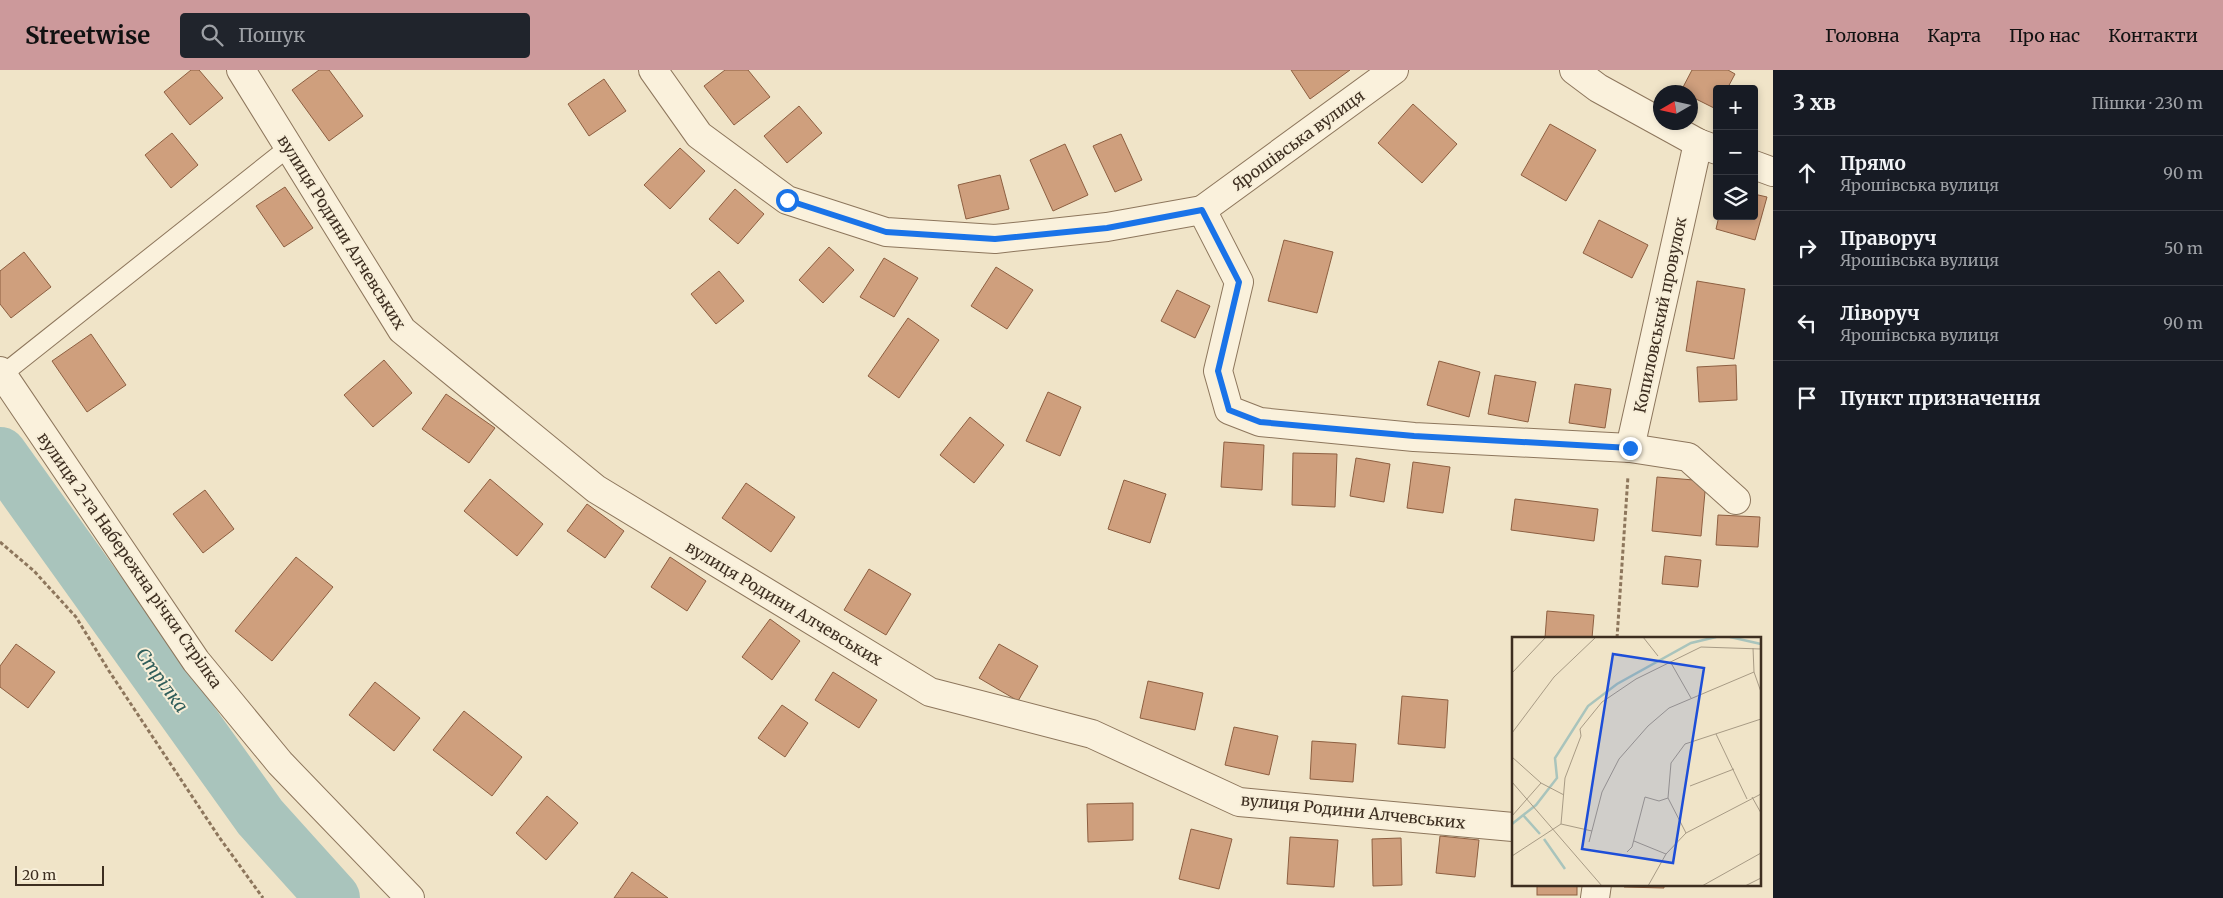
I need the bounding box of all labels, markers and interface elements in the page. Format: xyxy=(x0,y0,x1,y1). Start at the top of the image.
search box xyxy=(180,13,530,58)
text: Streetwise xyxy=(25,20,150,51)
icon: search xyxy=(198,21,226,49)
text: Пошук xyxy=(238,23,305,47)
text: Головна xyxy=(1825,24,1899,47)
text: Карта xyxy=(1927,24,1981,47)
text: Про нас xyxy=(2009,24,2080,47)
text: Контакти xyxy=(2108,24,2198,47)
street label: Ярошівська вулиця xyxy=(1228,85,1368,195)
north arrow xyxy=(1653,85,1698,130)
map controls xyxy=(1713,85,1758,220)
button: + xyxy=(1713,85,1758,130)
text: 3 хв xyxy=(1793,89,1836,116)
text: Пішки · 230 m xyxy=(2091,93,2203,113)
button: − xyxy=(1713,130,1758,175)
street label: вулиця Родини Алчевських xyxy=(274,131,411,333)
text: Прямо xyxy=(1840,151,1906,175)
icon: ahead xyxy=(1793,159,1821,187)
text: 90 m xyxy=(2163,163,2203,183)
button: layers xyxy=(1713,175,1758,220)
text: Ярошівська вулиця xyxy=(1840,175,1999,195)
route start xyxy=(776,189,799,212)
street label: Копиловський провулок xyxy=(1629,215,1691,415)
text: Праворуч xyxy=(1840,226,1937,250)
icon: right xyxy=(1793,234,1821,262)
text: 50 m xyxy=(2164,238,2203,258)
text: Ярошівська вулиця xyxy=(1840,250,1999,270)
text: Ліворуч xyxy=(1840,301,1920,325)
icon: left xyxy=(1793,309,1821,337)
text: 90 m xyxy=(2163,313,2203,333)
text: Ярошівська вулиця xyxy=(1840,325,1999,345)
icon: arrive xyxy=(1793,384,1821,412)
text: Пункт призначення xyxy=(1840,386,2040,410)
street label: вулиця 2-га Набережна річки Стрілка xyxy=(34,428,226,692)
route end xyxy=(1619,437,1642,460)
street label: вулиця Родини Алчевських xyxy=(682,536,886,670)
inset map xyxy=(1512,637,1760,886)
water label: Стрілка xyxy=(131,644,193,716)
street label: вулиця Родини Алчевських xyxy=(1240,789,1467,833)
scale bar xyxy=(15,863,104,886)
text: 20 m xyxy=(22,866,56,884)

